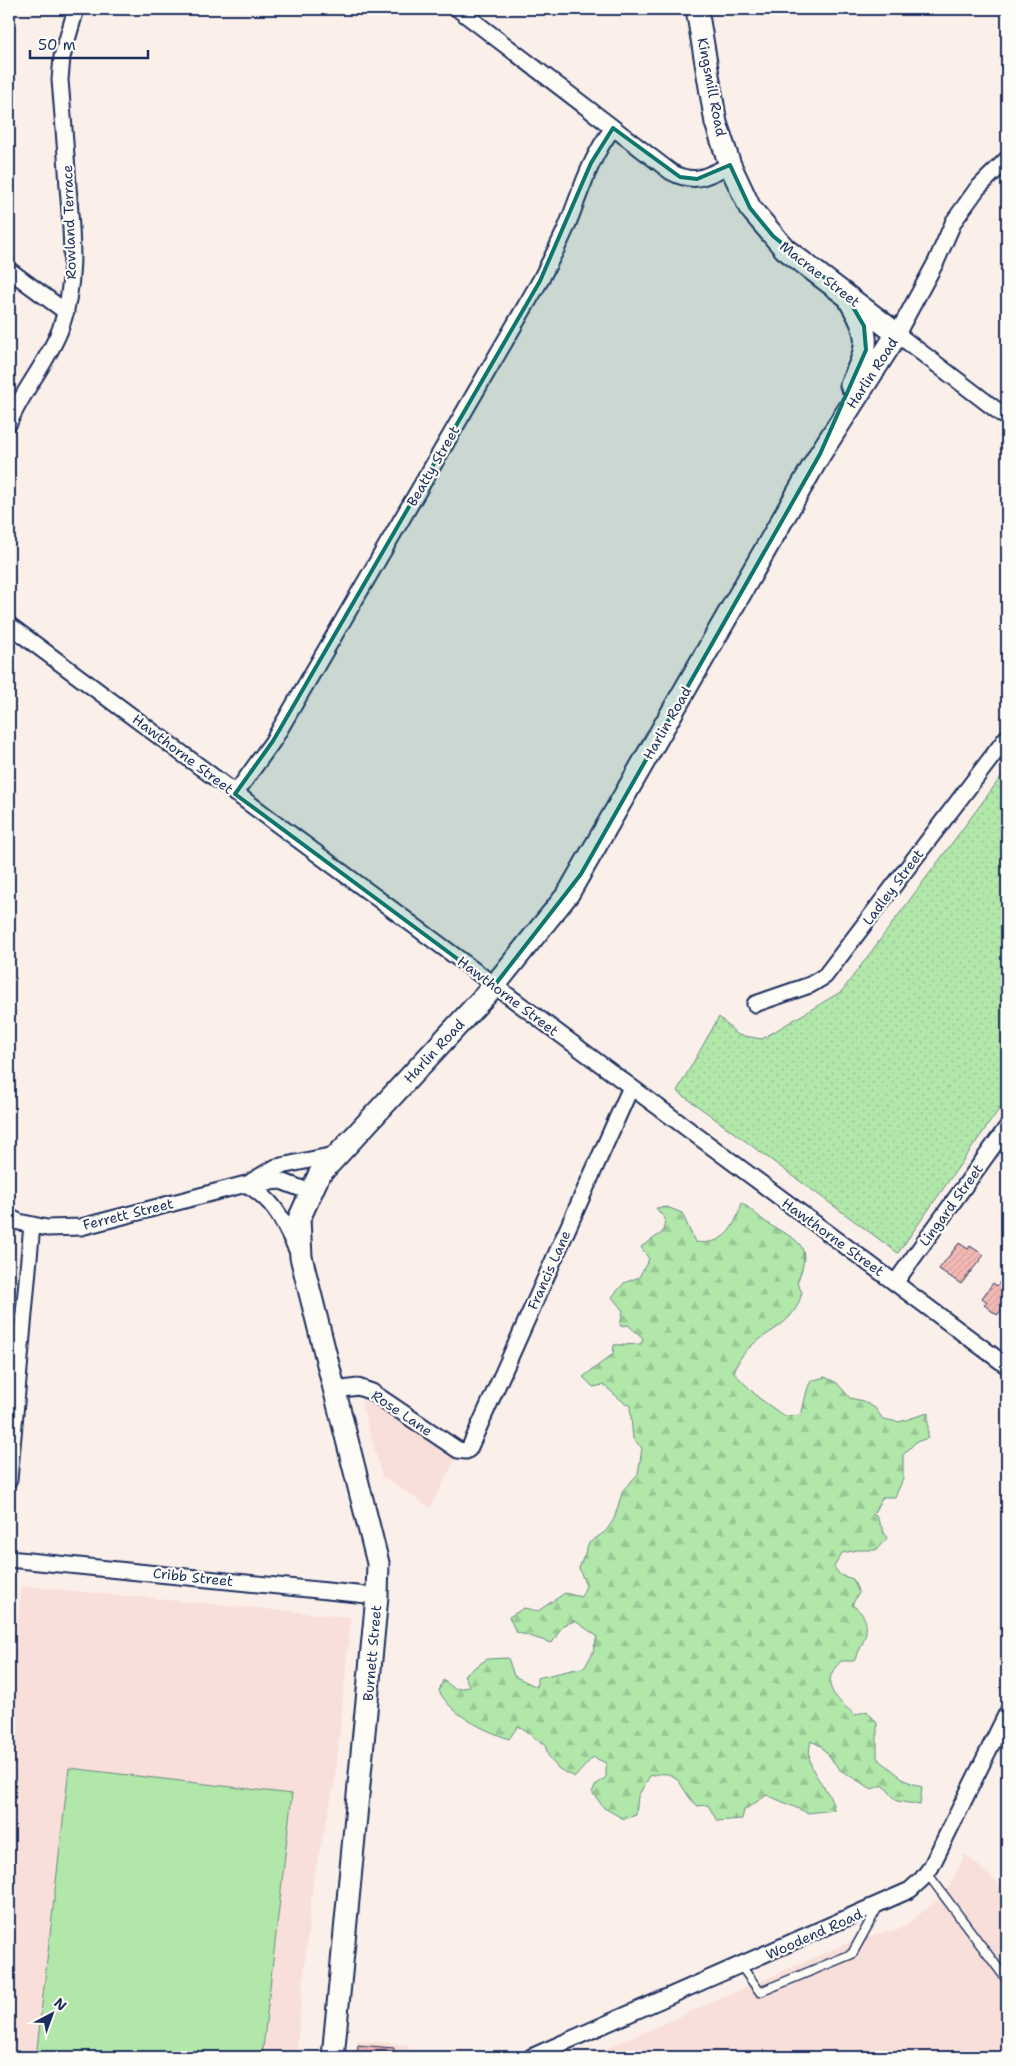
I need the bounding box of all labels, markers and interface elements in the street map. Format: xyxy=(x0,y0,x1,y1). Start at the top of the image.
scale bar xyxy=(30,28,148,60)
text: 50 m xyxy=(38,35,76,55)
street label: Kingsmill Road xyxy=(694,36,730,138)
street label: Rowland Terrace xyxy=(58,164,80,280)
street label: Macrae Street xyxy=(776,237,864,311)
street label: Harlin Road xyxy=(842,334,902,412)
street label: Beatty Street xyxy=(403,422,463,510)
street label: Harlin Road xyxy=(639,683,695,763)
street label: Hawthorne Street xyxy=(129,710,237,798)
street label: Ladley Street xyxy=(859,845,927,929)
street label: Hawthorne Street xyxy=(454,952,562,1040)
street label: Harlin Road xyxy=(400,1015,468,1087)
street label: Lingard Street xyxy=(915,1160,987,1250)
street label: Ferrett Street xyxy=(81,1194,175,1234)
street label: Hawthorne Street xyxy=(778,1194,888,1280)
street label: Francis Lane xyxy=(524,1228,575,1312)
street label: Rose Lane xyxy=(368,1386,436,1440)
street label: Cribb Street xyxy=(152,1564,234,1590)
street label: Burnett Street xyxy=(359,1604,385,1702)
street label: Woodend Road xyxy=(763,1905,865,1963)
north arrow xyxy=(28,1988,78,2038)
text: N xyxy=(50,1994,71,2015)

